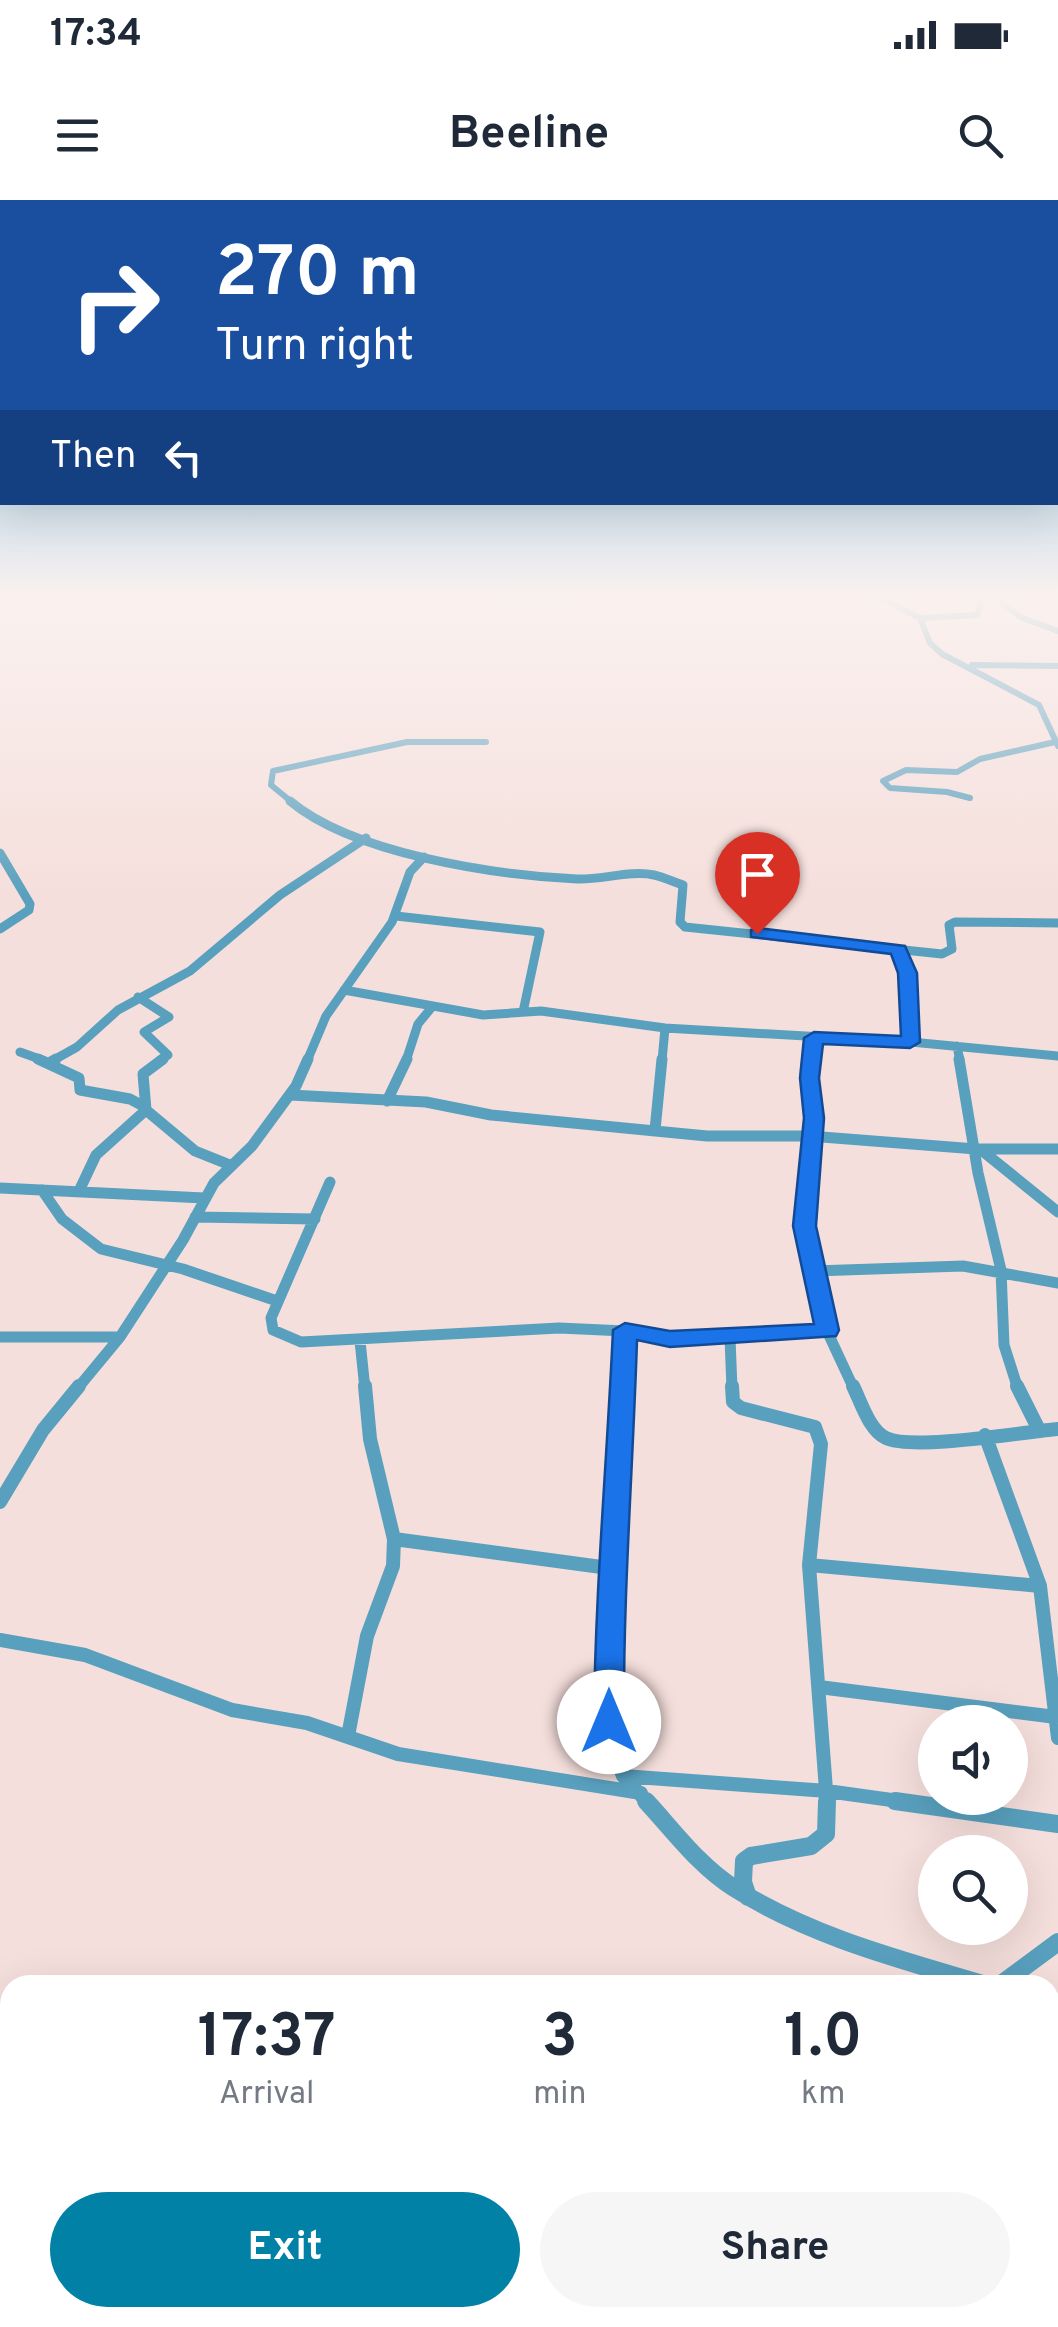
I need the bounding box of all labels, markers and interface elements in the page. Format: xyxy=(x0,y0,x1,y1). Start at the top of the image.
text: 17:34 xyxy=(50,11,142,60)
text: Beeline xyxy=(449,107,609,164)
icon: menu xyxy=(50,108,105,163)
icon: search xyxy=(953,108,1008,163)
text: 270 m xyxy=(215,232,420,321)
icon: right xyxy=(50,240,180,370)
text: Turn right xyxy=(215,319,414,376)
icon: left xyxy=(156,430,211,485)
text: Then xyxy=(50,433,136,482)
pin xyxy=(715,832,800,935)
icon: arrive xyxy=(730,847,785,902)
position arrow xyxy=(557,1670,661,1774)
map controls xyxy=(918,1705,1028,1945)
button: sound xyxy=(918,1705,1028,1815)
button: search xyxy=(918,1835,1028,1945)
text: 17:37 xyxy=(198,2002,336,2078)
text: 3 xyxy=(542,2002,578,2078)
text: 1.0 xyxy=(784,2002,862,2078)
text: Arrival xyxy=(219,2075,314,2115)
text: min xyxy=(533,2075,586,2115)
text: km xyxy=(801,2075,845,2115)
button: Exit xyxy=(50,2192,520,2307)
button: Share xyxy=(540,2192,1010,2307)

